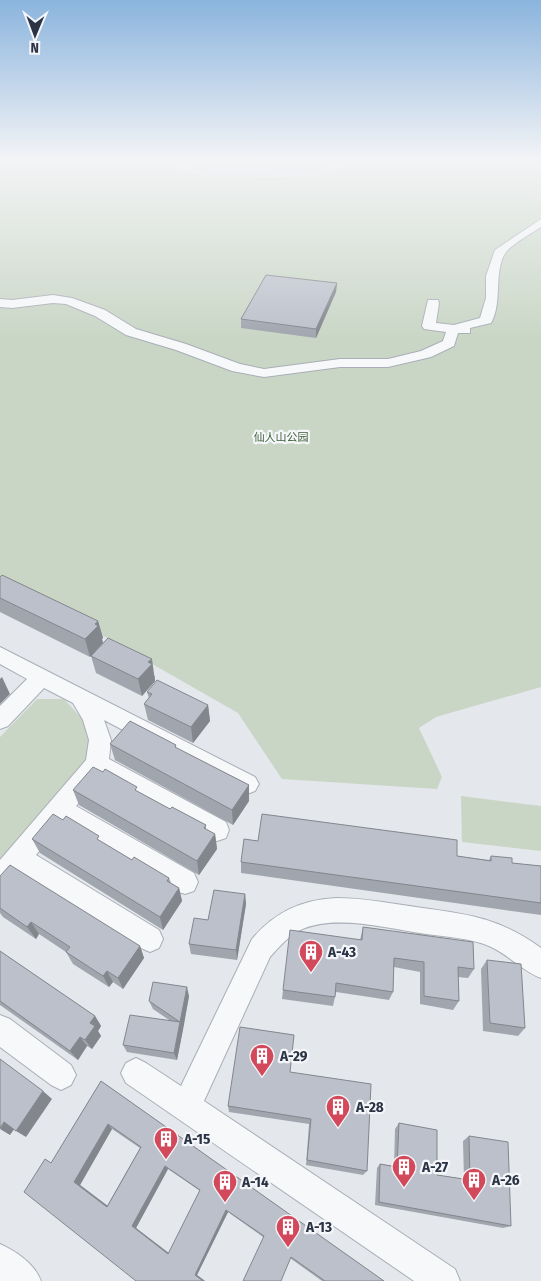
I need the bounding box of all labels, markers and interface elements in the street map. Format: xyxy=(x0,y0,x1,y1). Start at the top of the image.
north arrow xyxy=(10,10,60,60)
text: N xyxy=(30,39,39,56)
park label: 仙人山公园 xyxy=(254,431,309,444)
building icon: A-43 xyxy=(298,939,324,973)
place label: A-43 xyxy=(327,943,356,961)
building icon: A-29 xyxy=(249,1043,275,1077)
place label: A-29 xyxy=(279,1047,308,1065)
building icon: A-28 xyxy=(325,1094,351,1128)
place label: A-28 xyxy=(355,1098,384,1116)
building icon: A-15 xyxy=(153,1126,179,1160)
place label: A-15 xyxy=(183,1130,210,1148)
building icon: A-27 xyxy=(391,1154,417,1188)
place label: A-27 xyxy=(421,1158,449,1176)
building icon: A-26 xyxy=(461,1167,487,1201)
building icon: A-14 xyxy=(212,1169,238,1203)
place label: A-26 xyxy=(491,1171,520,1189)
place label: A-14 xyxy=(241,1173,269,1191)
building icon: A-13 xyxy=(275,1214,301,1248)
place label: A-13 xyxy=(305,1218,332,1236)

